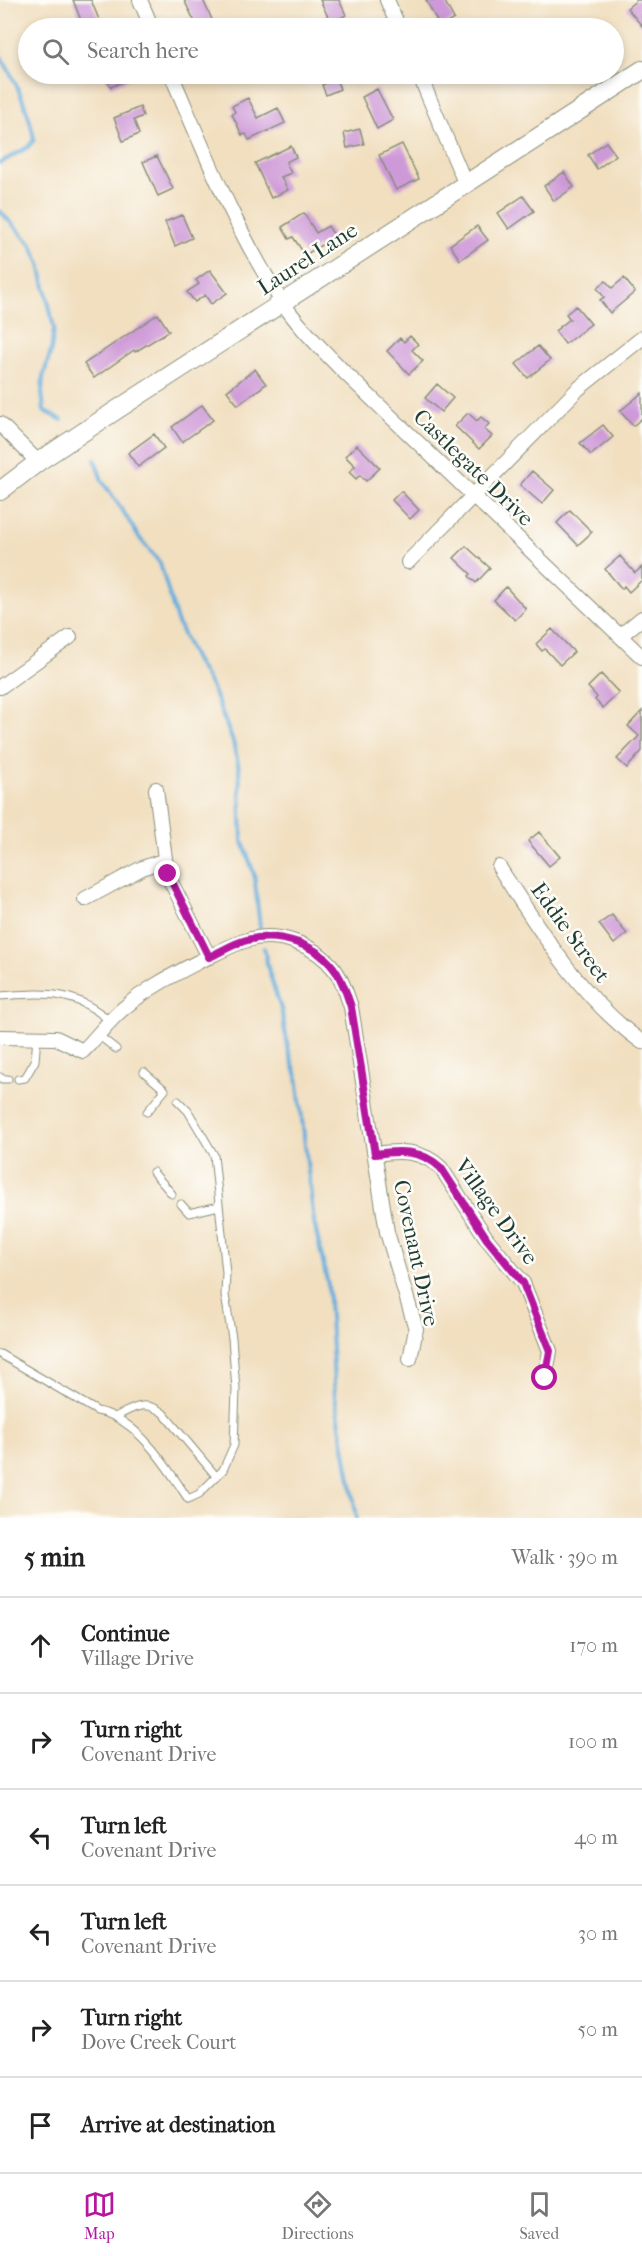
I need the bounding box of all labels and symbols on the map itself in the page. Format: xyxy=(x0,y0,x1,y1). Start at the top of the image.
street label: Laurel Lane xyxy=(253,217,362,301)
street label: Castlegate Drive xyxy=(408,404,539,532)
route end xyxy=(154,860,180,886)
street label: Eddie Street xyxy=(525,877,615,988)
street label: Village Drive xyxy=(449,1153,543,1270)
street label: Covenant Drive xyxy=(388,1178,444,1329)
route start xyxy=(531,1364,557,1390)

